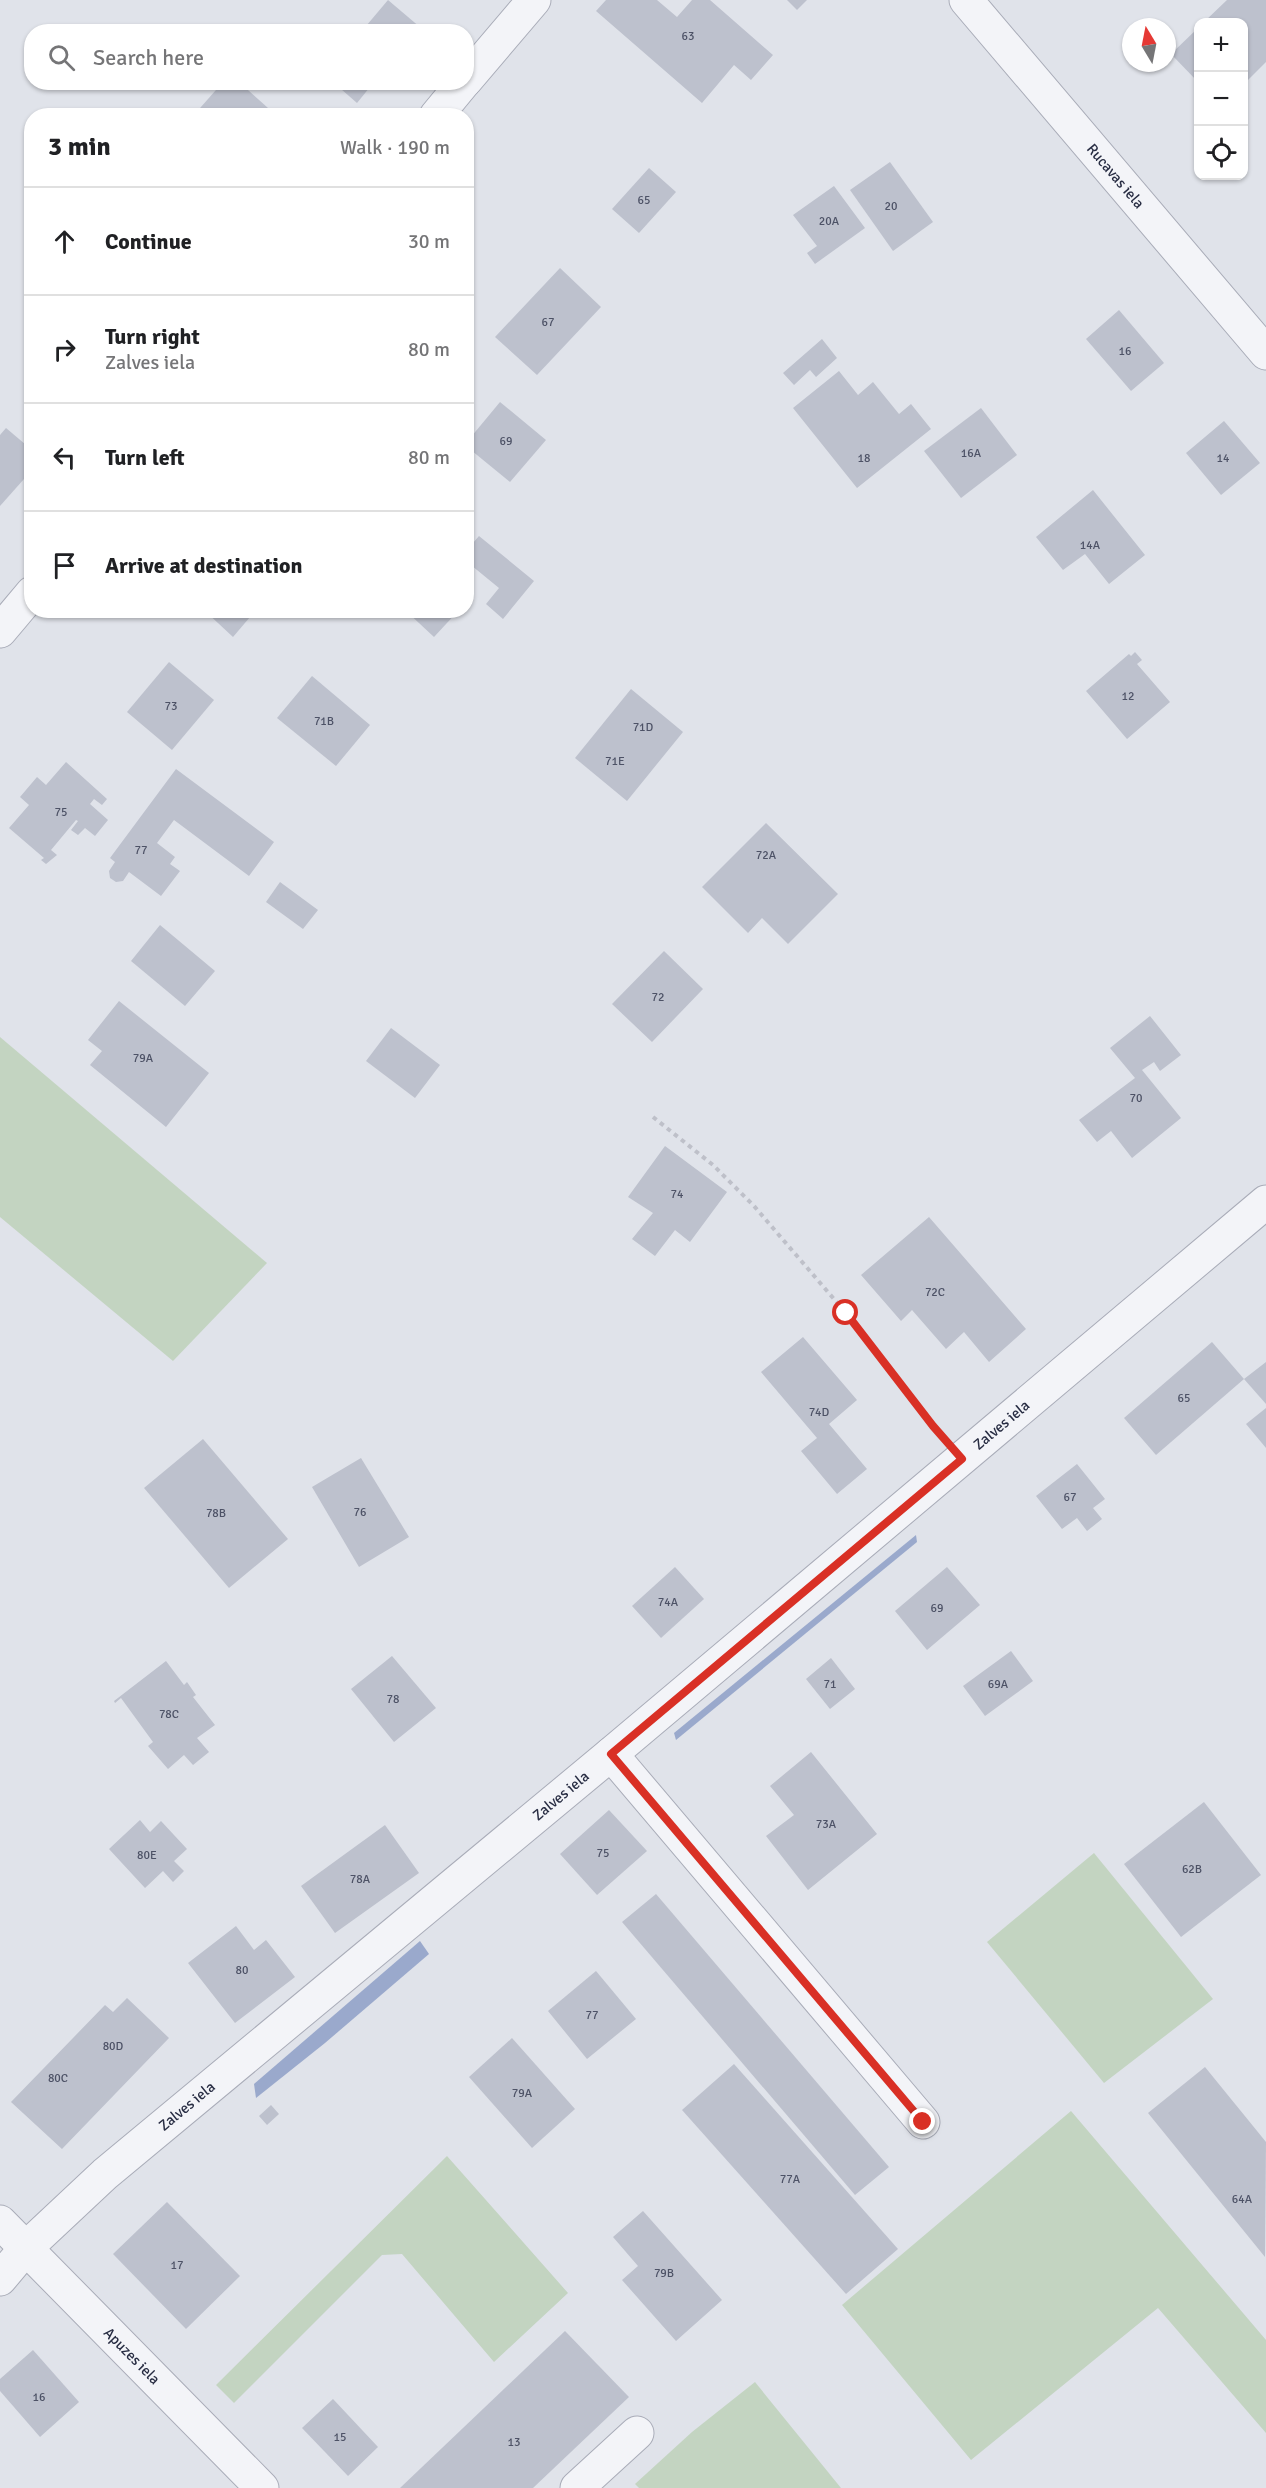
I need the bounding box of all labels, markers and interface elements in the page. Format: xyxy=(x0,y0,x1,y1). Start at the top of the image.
north arrow xyxy=(1122,18,1176,72)
map controls xyxy=(1194,18,1248,180)
button: + xyxy=(1194,18,1248,72)
search box xyxy=(24,24,474,90)
house number: 63 xyxy=(682,29,694,44)
icon: search xyxy=(45,41,78,74)
text: Search here xyxy=(93,44,204,71)
button: − xyxy=(1194,72,1248,126)
button: locate xyxy=(1194,126,1248,180)
text: 3 min xyxy=(48,131,111,163)
text: Walk · 190 m xyxy=(340,135,450,160)
street label: Rucavas iela xyxy=(1083,140,1148,212)
house number: 65 xyxy=(638,193,650,208)
house number: 20 xyxy=(885,199,897,214)
house number: 20A xyxy=(819,214,840,229)
icon: ahead xyxy=(48,225,81,258)
text: Continue xyxy=(105,228,192,255)
text: 30 m xyxy=(408,229,450,254)
house number: 67 xyxy=(542,315,554,330)
text: Turn right xyxy=(105,323,200,350)
icon: right xyxy=(48,333,81,366)
text: 80 m xyxy=(408,337,450,362)
house number: 16 xyxy=(1119,344,1131,359)
text: Zalves iela xyxy=(105,350,195,375)
house number: 69 xyxy=(500,434,512,449)
icon: left xyxy=(48,441,81,474)
text: Turn left xyxy=(105,444,185,471)
text: 80 m xyxy=(408,445,450,470)
house number: 16A xyxy=(961,446,982,461)
house number: 18 xyxy=(858,451,870,466)
house number: 14 xyxy=(1217,451,1230,466)
house number: 14A xyxy=(1080,538,1101,553)
icon: arrive xyxy=(48,549,81,582)
text: Arrive at destination xyxy=(105,552,302,579)
house number: 12 xyxy=(1122,689,1134,704)
house number: 73 xyxy=(165,699,177,714)
house number: 71B xyxy=(314,714,334,729)
house number: 71D xyxy=(633,720,654,735)
house number: 71E xyxy=(605,754,625,769)
house number: 75 xyxy=(55,805,67,820)
house number: 77 xyxy=(135,843,147,858)
house number: 72A xyxy=(756,848,777,863)
house number: 72 xyxy=(652,990,664,1005)
house number: 79A xyxy=(133,1051,154,1066)
house number: 70 xyxy=(1130,1091,1142,1106)
house number: 74 xyxy=(671,1187,684,1202)
house number: 72C xyxy=(925,1285,945,1300)
route start xyxy=(832,1299,858,1325)
house number: 65 xyxy=(1178,1391,1190,1406)
street label: Zalves iela xyxy=(970,1396,1033,1454)
house number: 74D xyxy=(809,1405,830,1420)
house number: 67 xyxy=(1064,1490,1076,1505)
house number: 76 xyxy=(354,1505,366,1520)
house number: 78B xyxy=(206,1506,226,1521)
house number: 74A xyxy=(658,1595,679,1610)
house number: 69 xyxy=(931,1601,943,1616)
house number: 71 xyxy=(824,1677,836,1692)
house number: 69A xyxy=(988,1677,1009,1692)
house number: 78 xyxy=(387,1692,399,1707)
house number: 78C xyxy=(159,1707,179,1722)
street label: Zalves iela xyxy=(529,1767,593,1824)
house number: 73A xyxy=(816,1817,837,1832)
house number: 75 xyxy=(597,1846,609,1861)
house number: 80E xyxy=(137,1848,157,1863)
house number: 62B xyxy=(1182,1862,1202,1877)
house number: 78A xyxy=(350,1872,371,1887)
house number: 80 xyxy=(236,1963,248,1978)
house number: 77 xyxy=(586,2008,598,2023)
house number: 80D xyxy=(103,2039,124,2054)
house number: 80C xyxy=(48,2071,68,2086)
street label: Zalves iela xyxy=(155,2078,219,2135)
house number: 79A xyxy=(512,2086,533,2101)
route end xyxy=(909,2108,935,2134)
house number: 77A xyxy=(780,2172,801,2187)
house number: 64A xyxy=(1232,2192,1253,2207)
house number: 17 xyxy=(171,2258,183,2273)
house number: 79B xyxy=(654,2266,674,2281)
street label: Apuzes iela xyxy=(100,2324,164,2388)
house number: 16 xyxy=(33,2390,45,2405)
house number: 15 xyxy=(334,2430,346,2445)
house number: 13 xyxy=(508,2435,520,2450)

